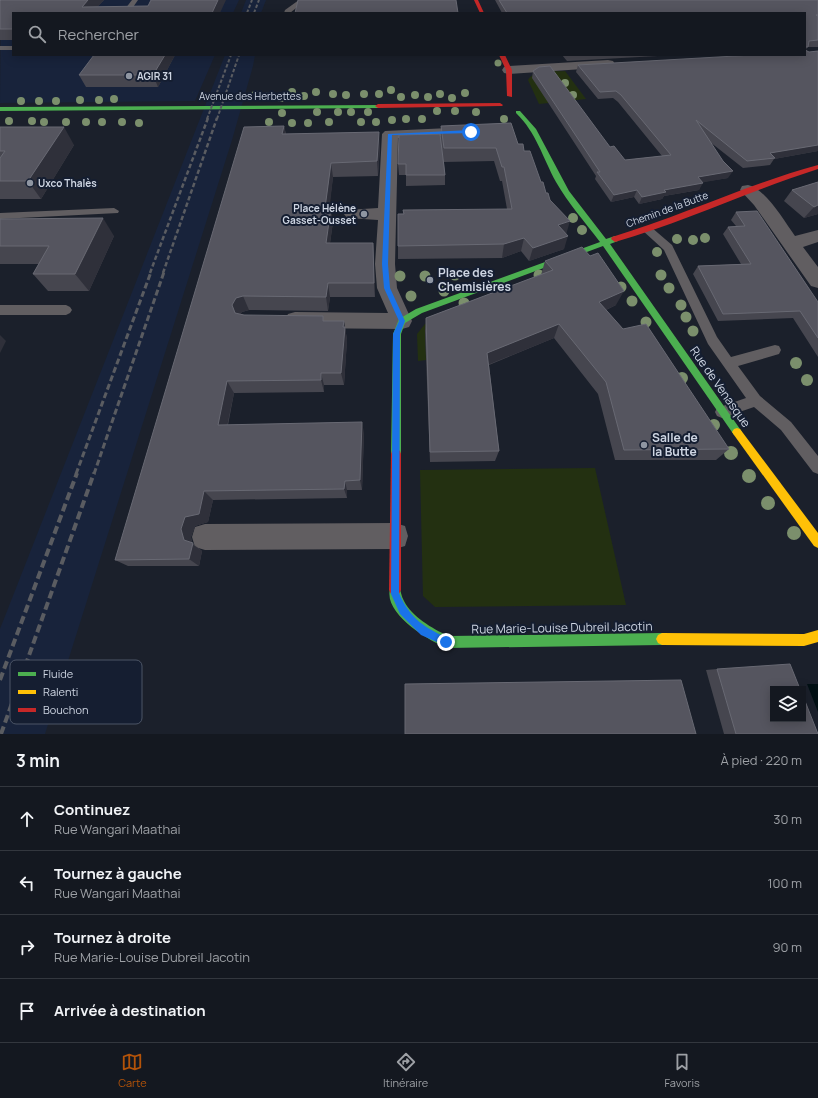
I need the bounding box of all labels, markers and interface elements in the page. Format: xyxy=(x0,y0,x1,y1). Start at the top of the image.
search box xyxy=(12,12,806,56)
icon: search xyxy=(26,23,48,45)
text: Rechercher xyxy=(58,24,139,45)
place label: AGIR 31 xyxy=(137,69,172,83)
marker: AGIR 31 xyxy=(124,71,134,81)
street label: Avenue des Herbettes xyxy=(199,89,301,103)
route start xyxy=(462,123,480,141)
place label: Uxco Thalès xyxy=(38,176,97,190)
marker: Uxco Thalès xyxy=(25,178,35,188)
street label: Chemin de la Butte xyxy=(624,188,710,230)
place label: Place Hélène Gasset-Ousset xyxy=(283,201,356,227)
marker: Place Hélène Gasset-Ousset xyxy=(359,209,369,219)
place label: Place des Chemisières xyxy=(438,264,512,295)
marker: Place des Chemisières xyxy=(425,275,435,285)
street label: Rue de Venasque xyxy=(686,343,755,431)
place label: Salle de la Butte xyxy=(652,429,698,460)
marker: Salle de la Butte xyxy=(639,440,649,450)
street label: Rue Marie-Louise Dubreil Jacotin xyxy=(471,617,653,638)
route end xyxy=(437,633,455,651)
legend xyxy=(10,660,142,724)
text: Fluide xyxy=(43,666,74,681)
text: Ralenti xyxy=(43,684,78,699)
map controls xyxy=(770,686,806,722)
button: layers xyxy=(770,686,806,722)
text: Bouchon xyxy=(43,702,88,717)
text: 3 min xyxy=(16,749,60,772)
text: À pied · 220 m xyxy=(721,751,802,769)
text: Continuez xyxy=(54,799,130,820)
icon: ahead xyxy=(16,808,38,830)
text: 30 m xyxy=(773,810,802,828)
text: Rue Wangari Maathai xyxy=(54,820,180,838)
text: Tournez à gauche xyxy=(54,863,182,884)
icon: left xyxy=(16,872,38,894)
text: 100 m xyxy=(767,874,802,892)
text: Rue Wangari Maathai xyxy=(54,884,180,902)
text: Tournez à droite xyxy=(54,927,171,948)
icon: right xyxy=(16,936,38,958)
text: 90 m xyxy=(772,938,802,956)
text: Rue Marie-Louise Dubreil Jacotin xyxy=(54,948,250,966)
icon: arrive xyxy=(16,1000,38,1022)
text: Arrivée à destination xyxy=(54,1000,206,1021)
tab: Carte xyxy=(118,1051,147,1090)
tab: Itinéraire xyxy=(383,1051,428,1090)
tab: Favoris xyxy=(664,1051,700,1090)

